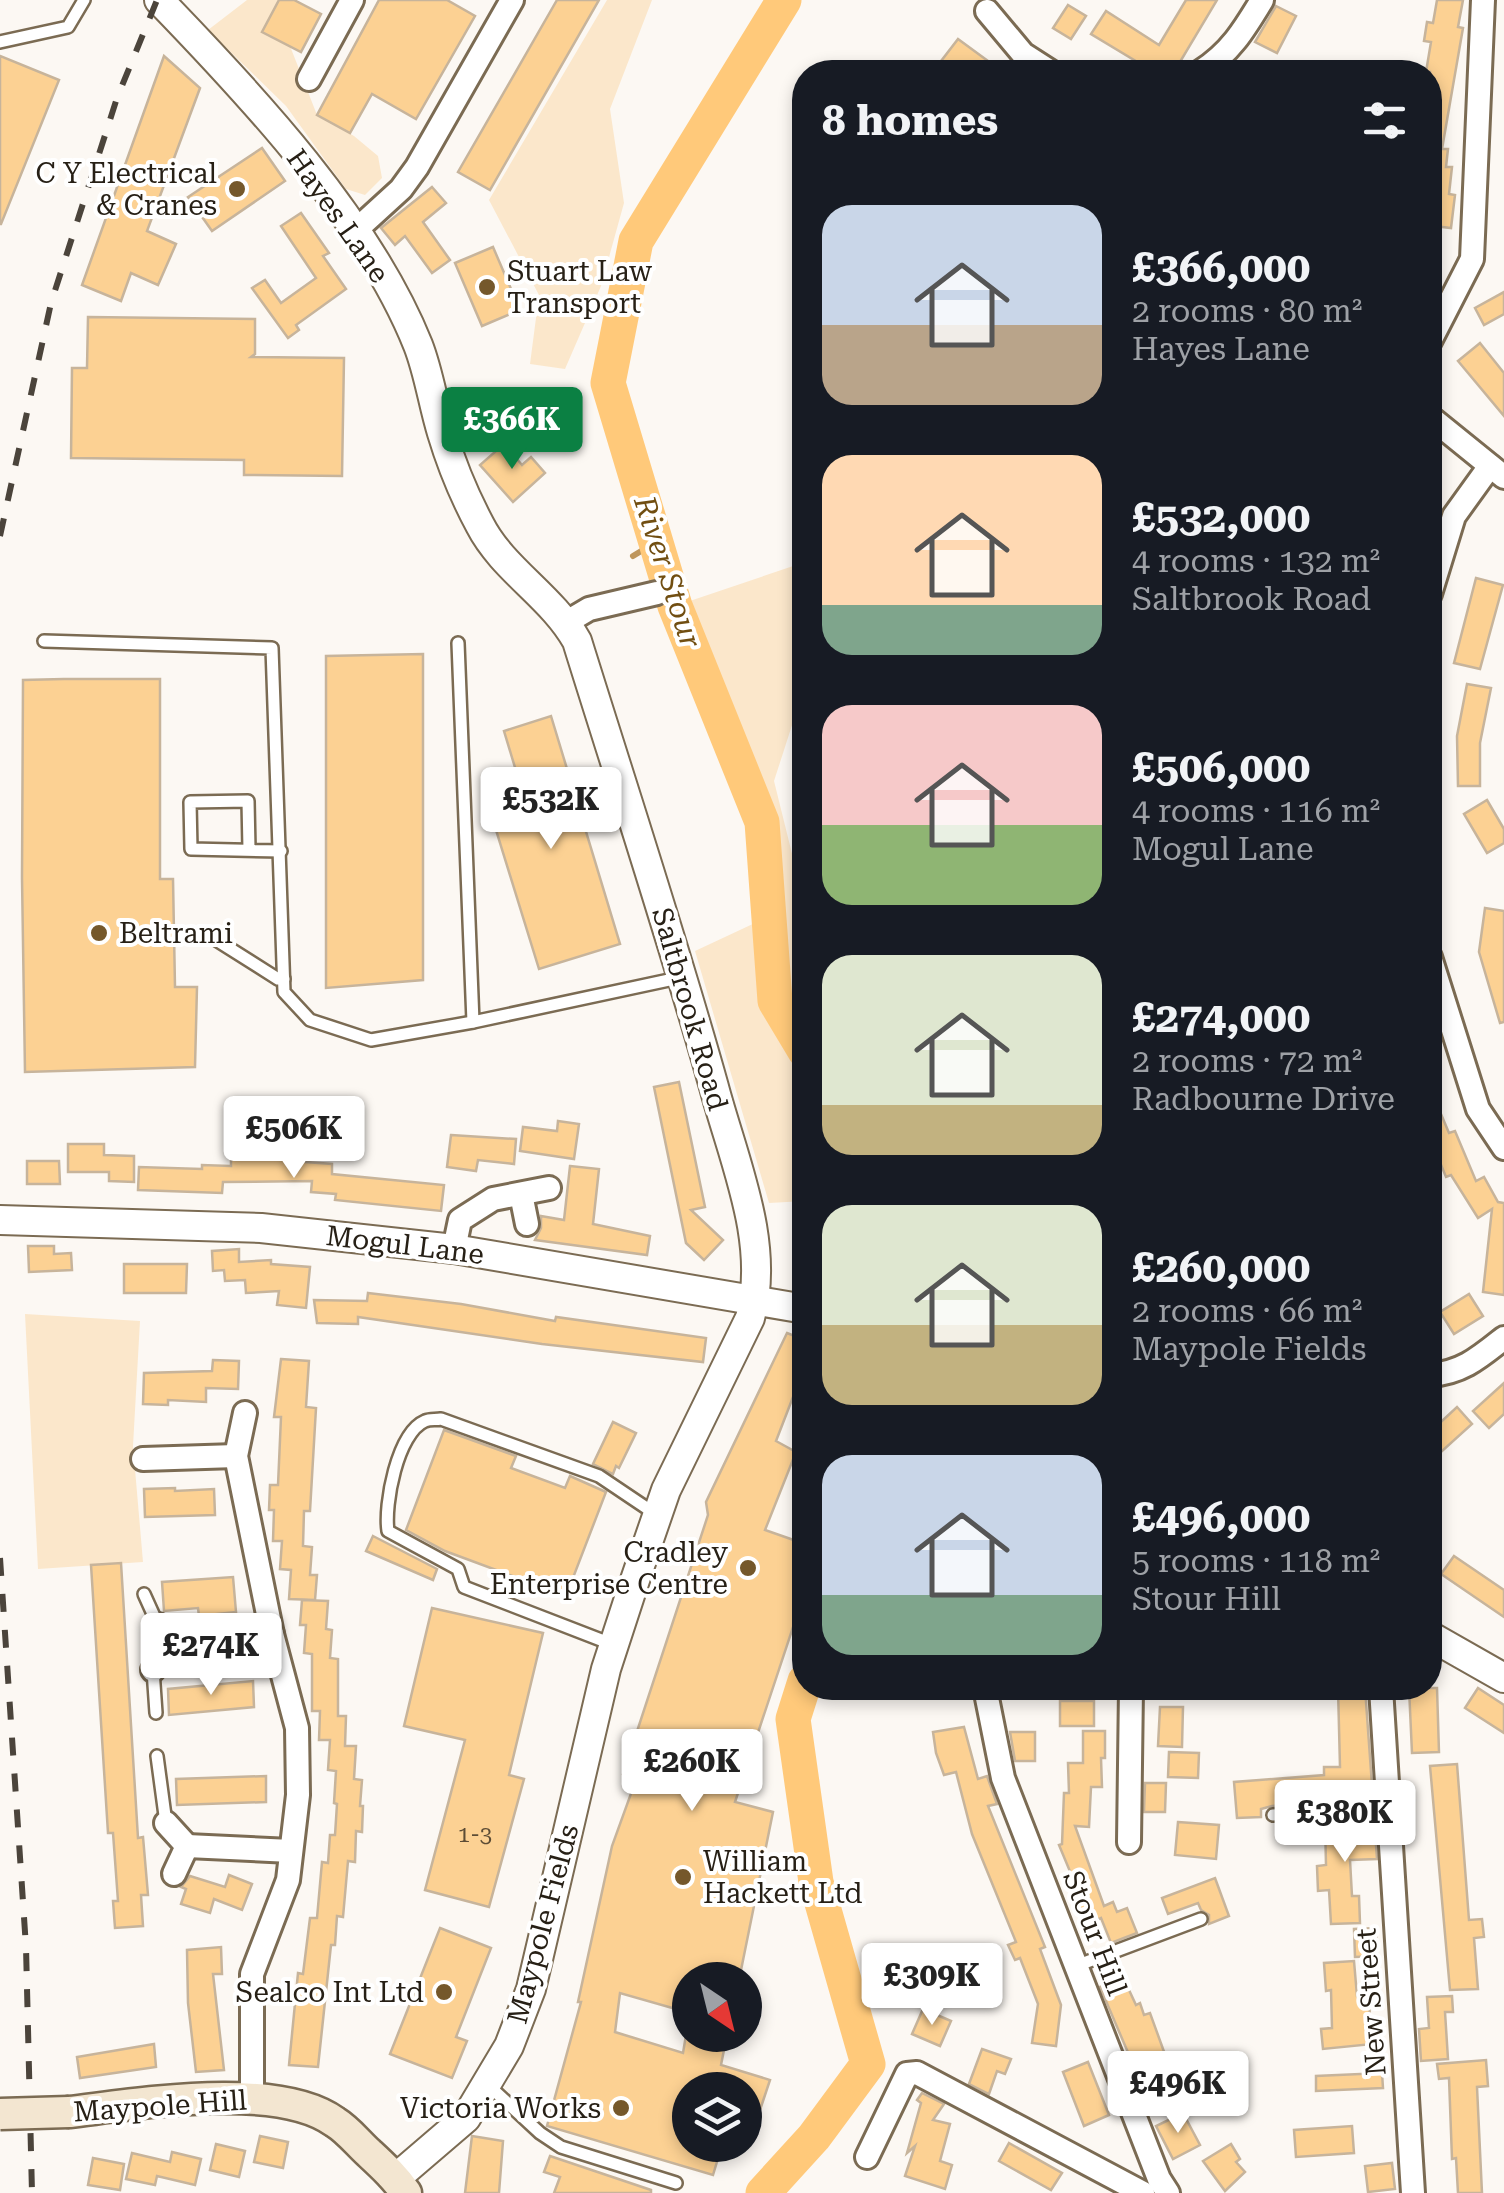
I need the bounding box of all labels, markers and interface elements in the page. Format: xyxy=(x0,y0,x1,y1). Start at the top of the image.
icon: filters xyxy=(1357,93,1412,148)
text: 8 homes xyxy=(822,96,998,145)
street label: Hayes Lane xyxy=(280,143,396,289)
place label: C Y Electrical & Cranes xyxy=(36,157,217,222)
marker: C Y Electrical & Cranes xyxy=(226,178,248,200)
text: £366,000 xyxy=(1132,243,1310,292)
icon: home xyxy=(902,245,1022,365)
place label: Stuart Law Transport xyxy=(507,255,653,320)
marker: Stuart Law Transport xyxy=(476,276,498,298)
text: 2 rooms · 80 m² xyxy=(1132,292,1362,330)
text: Hayes Lane xyxy=(1132,330,1310,368)
pin: £366K xyxy=(442,387,582,472)
text: £366K xyxy=(464,400,560,438)
water label: River Stour xyxy=(627,491,709,653)
text: £532,000 xyxy=(1132,493,1310,542)
icon: home xyxy=(902,495,1022,615)
text: 4 rooms · 132 m² xyxy=(1132,542,1380,580)
text: Saltbrook Road xyxy=(1132,580,1371,618)
text: £506,000 xyxy=(1132,743,1310,792)
icon: home xyxy=(902,745,1022,865)
pin: £532K xyxy=(481,767,621,852)
text: £532K xyxy=(503,780,599,818)
text: 4 rooms · 116 m² xyxy=(1132,792,1380,830)
text: Mogul Lane xyxy=(1132,830,1313,868)
street label: Saltbrook Road xyxy=(645,904,735,1114)
place label: Beltrami xyxy=(119,917,233,950)
marker: Beltrami xyxy=(88,922,110,944)
text: £274,000 xyxy=(1132,993,1310,1042)
icon: home xyxy=(902,995,1022,1115)
text: 2 rooms · 72 m² xyxy=(1132,1042,1362,1080)
text: Radbourne Drive xyxy=(1132,1080,1395,1118)
pin: £506K xyxy=(224,1096,364,1181)
text: £506K xyxy=(246,1109,342,1147)
street label: Mogul Lane xyxy=(324,1219,486,1271)
text: £260,000 xyxy=(1132,1243,1310,1292)
icon: home xyxy=(902,1245,1022,1365)
text: 2 rooms · 66 m² xyxy=(1132,1292,1362,1330)
text: Maypole Fields xyxy=(1132,1330,1366,1368)
text: £496,000 xyxy=(1132,1493,1310,1542)
icon: home xyxy=(902,1495,1022,1615)
place label: Cradley Enterprise Centre xyxy=(490,1536,728,1601)
text: 5 rooms · 118 m² xyxy=(1132,1542,1380,1580)
marker: Cradley Enterprise Centre xyxy=(737,1557,759,1579)
text: Stour Hill xyxy=(1132,1580,1281,1618)
pin: £274K xyxy=(141,1613,281,1698)
text: £274K xyxy=(163,1626,259,1664)
pin: £260K xyxy=(622,1729,762,1814)
text: £260K xyxy=(644,1742,740,1780)
pin: £380K xyxy=(1275,1780,1415,1865)
text: £380K xyxy=(1297,1793,1393,1831)
street label: Maypole Fields xyxy=(501,1821,585,2027)
house number: 1-3 xyxy=(458,1822,492,1847)
place label: William Hackett Ltd xyxy=(703,1845,863,1910)
marker: William Hackett Ltd xyxy=(672,1866,694,1888)
street label: Stour Hill xyxy=(1056,1866,1134,2000)
street label: New Street xyxy=(1349,1927,1393,2077)
pin: £309K xyxy=(862,1943,1002,2028)
text: £309K xyxy=(884,1956,980,1994)
north arrow xyxy=(672,1962,762,2052)
map controls xyxy=(672,1962,762,2162)
place label: Sealco Int Ltd xyxy=(236,1976,424,2009)
marker: Sealco Int Ltd xyxy=(433,1981,455,2003)
pin: £496K xyxy=(1108,2051,1248,2136)
text: £496K xyxy=(1130,2064,1226,2102)
button: layers xyxy=(672,2072,762,2162)
street label: Maypole Hill xyxy=(72,2083,248,2129)
place label: Victoria Works xyxy=(400,2092,601,2125)
marker: Victoria Works xyxy=(610,2097,632,2119)

